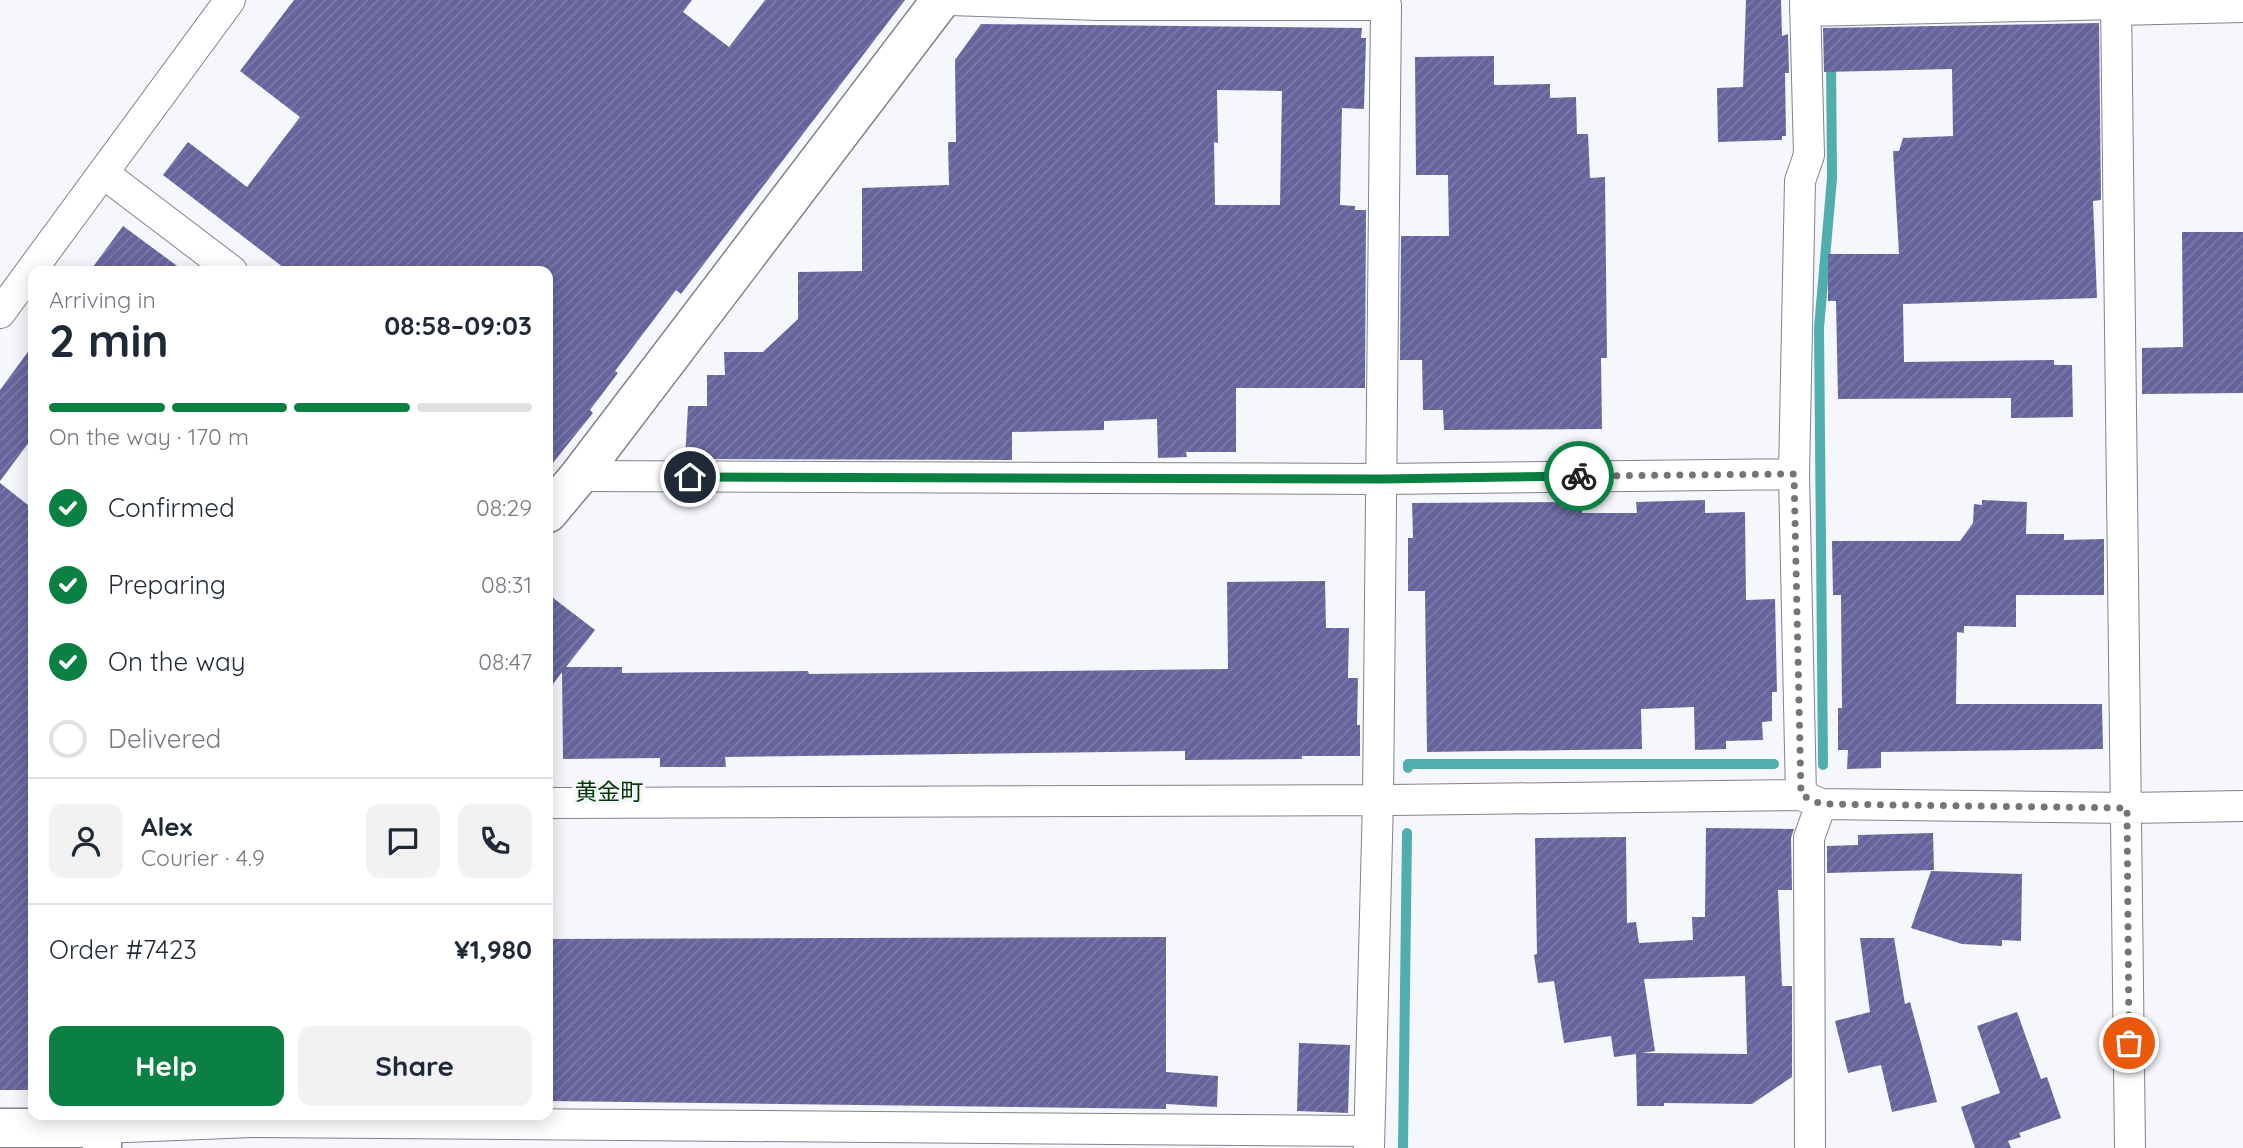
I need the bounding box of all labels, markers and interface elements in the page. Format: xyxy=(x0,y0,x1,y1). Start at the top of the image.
text: Arriving in xyxy=(49,285,156,314)
text: 08:58–09:03 xyxy=(384,309,532,342)
text: 2 min xyxy=(49,311,169,369)
text: On the way · 170 m xyxy=(49,422,249,451)
courier xyxy=(1544,441,1614,511)
pin xyxy=(660,447,720,507)
icon: bike xyxy=(1560,457,1598,495)
icon: home xyxy=(671,458,709,496)
icon: check xyxy=(49,489,87,527)
text: Confirmed xyxy=(108,491,235,524)
text: 08:29 xyxy=(476,493,532,522)
icon: check xyxy=(49,566,87,604)
text: Preparing xyxy=(108,568,226,601)
text: 08:31 xyxy=(481,570,532,599)
icon: check xyxy=(49,643,87,681)
text: On the way xyxy=(108,645,246,678)
text: 08:47 xyxy=(478,647,532,676)
text: Delivered xyxy=(108,722,221,755)
district label: 黄金町 xyxy=(575,777,644,806)
button: person xyxy=(49,804,123,878)
button: chat xyxy=(366,804,440,878)
button: phone xyxy=(458,804,532,878)
text: Alex xyxy=(141,810,192,843)
text: Courier · 4.9 xyxy=(141,843,265,872)
text: Order #7423 xyxy=(49,933,197,966)
text: ¥1,980 xyxy=(454,933,532,966)
pin xyxy=(2099,1013,2159,1073)
icon: bag xyxy=(2110,1024,2148,1062)
button: Help xyxy=(49,1026,284,1106)
button: Share xyxy=(298,1026,532,1106)

